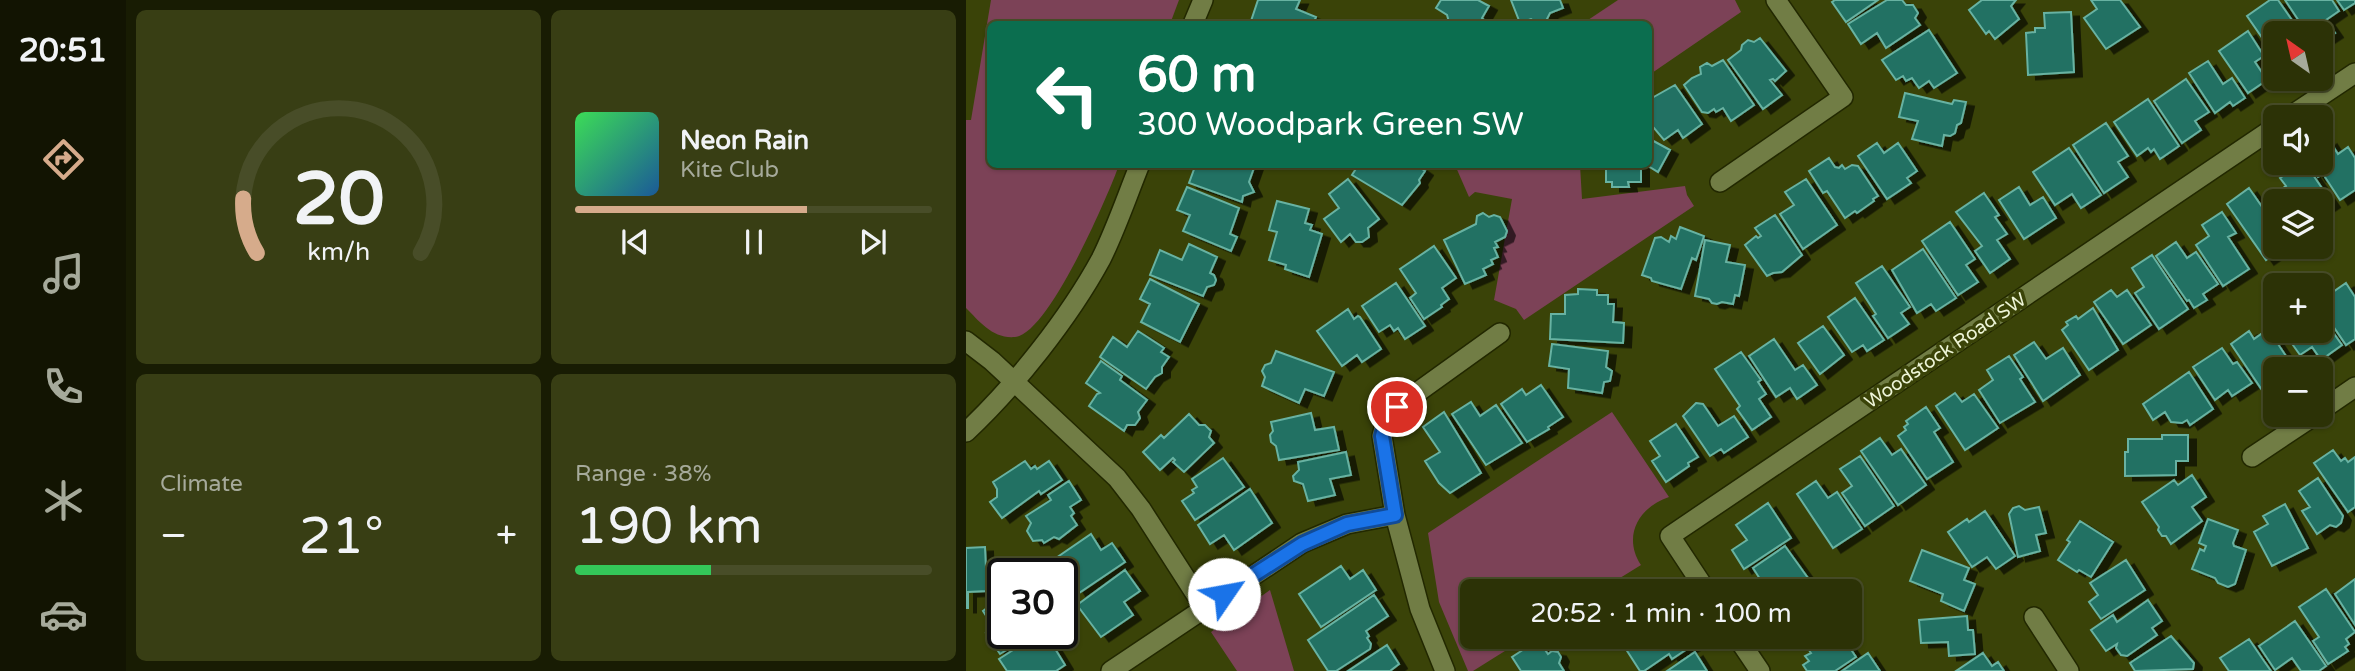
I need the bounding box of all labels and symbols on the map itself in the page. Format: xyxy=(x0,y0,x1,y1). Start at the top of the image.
north arrow xyxy=(2263,21,2333,91)
street label: Woodstock Road SW xyxy=(1861,289,2031,413)
pin xyxy=(1367,377,1427,437)
position arrow xyxy=(1187,557,1261,631)
speed limit sign: 30 xyxy=(987,558,1078,649)

